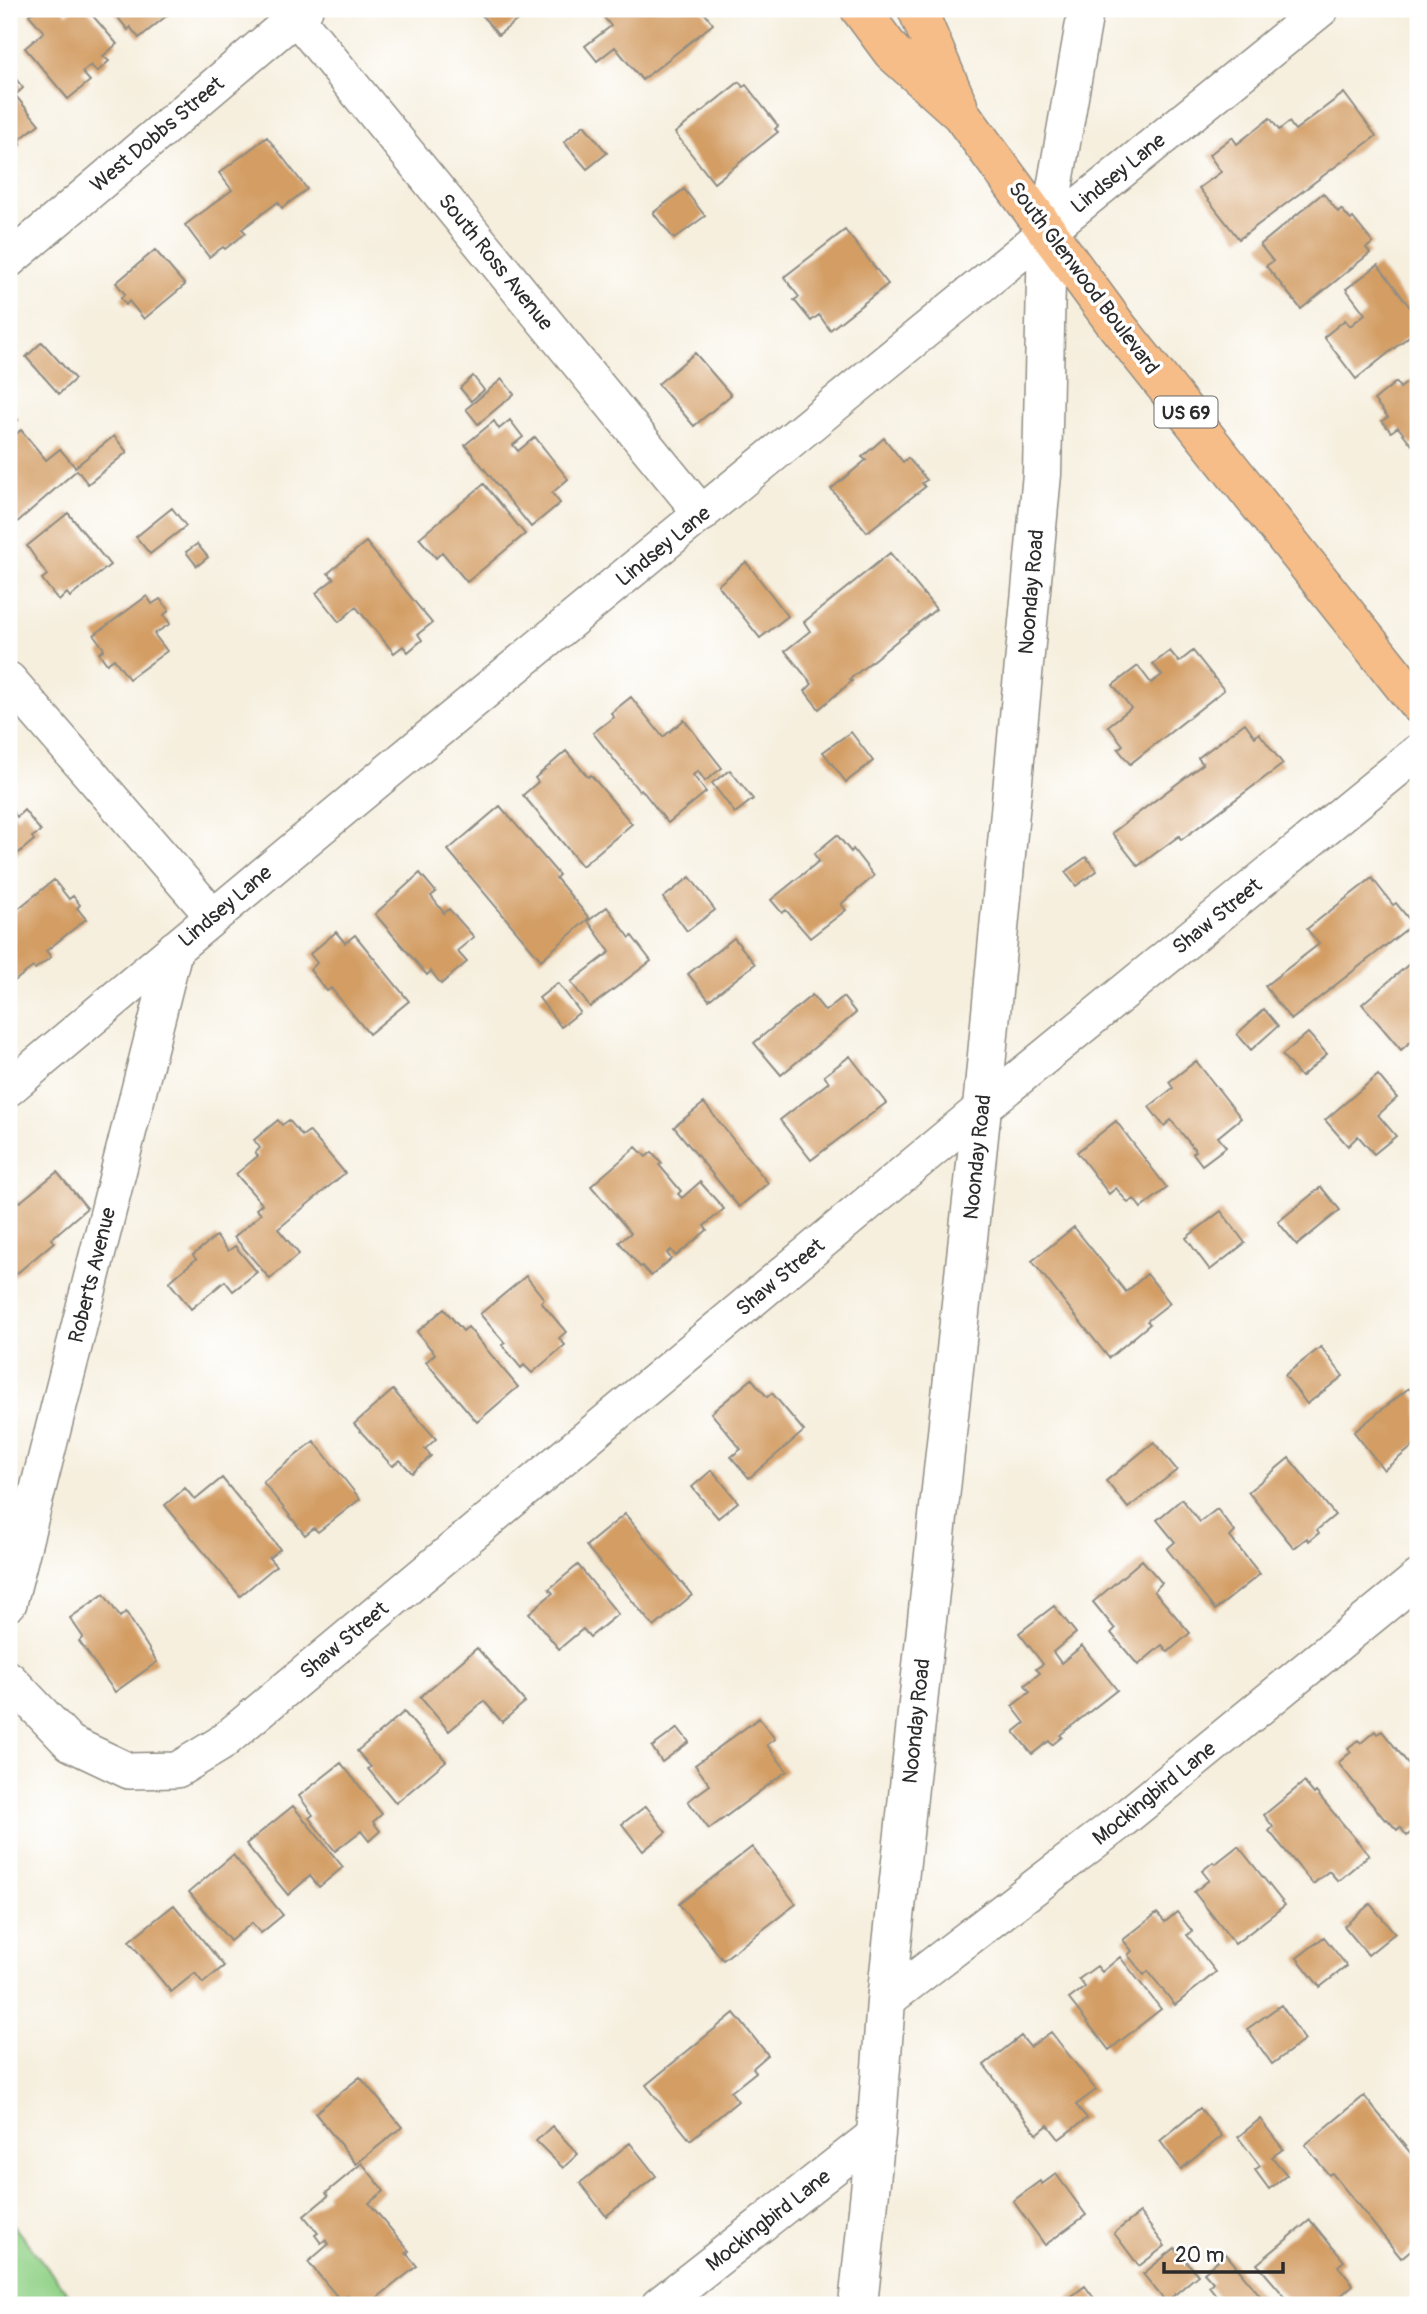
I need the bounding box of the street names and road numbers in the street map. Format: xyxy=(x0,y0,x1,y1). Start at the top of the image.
street label: West Dobbs Street xyxy=(85,70,230,198)
street label: Lindsey Lane xyxy=(1066,127,1172,220)
street label: South Glenwood Boulevard xyxy=(1002,176,1165,380)
street label: South Ross Avenue xyxy=(432,188,559,337)
road number: US 69 xyxy=(1154,396,1218,428)
street label: Lindsey Lane xyxy=(611,500,717,593)
street label: Noonday Road xyxy=(1013,528,1050,656)
street label: Lindsey Lane xyxy=(173,859,278,953)
street label: Shaw Street xyxy=(1167,872,1268,961)
street label: Noonday Road xyxy=(958,1093,997,1221)
street label: Roberts Avenue xyxy=(63,1204,123,1346)
street label: Shaw Street xyxy=(730,1232,831,1322)
street label: Shaw Street xyxy=(294,1595,395,1685)
street label: Noonday Road xyxy=(897,1657,936,1785)
street label: Mockingbird Lane xyxy=(1087,1735,1222,1851)
street label: Mockingbird Lane xyxy=(701,2163,837,2278)

